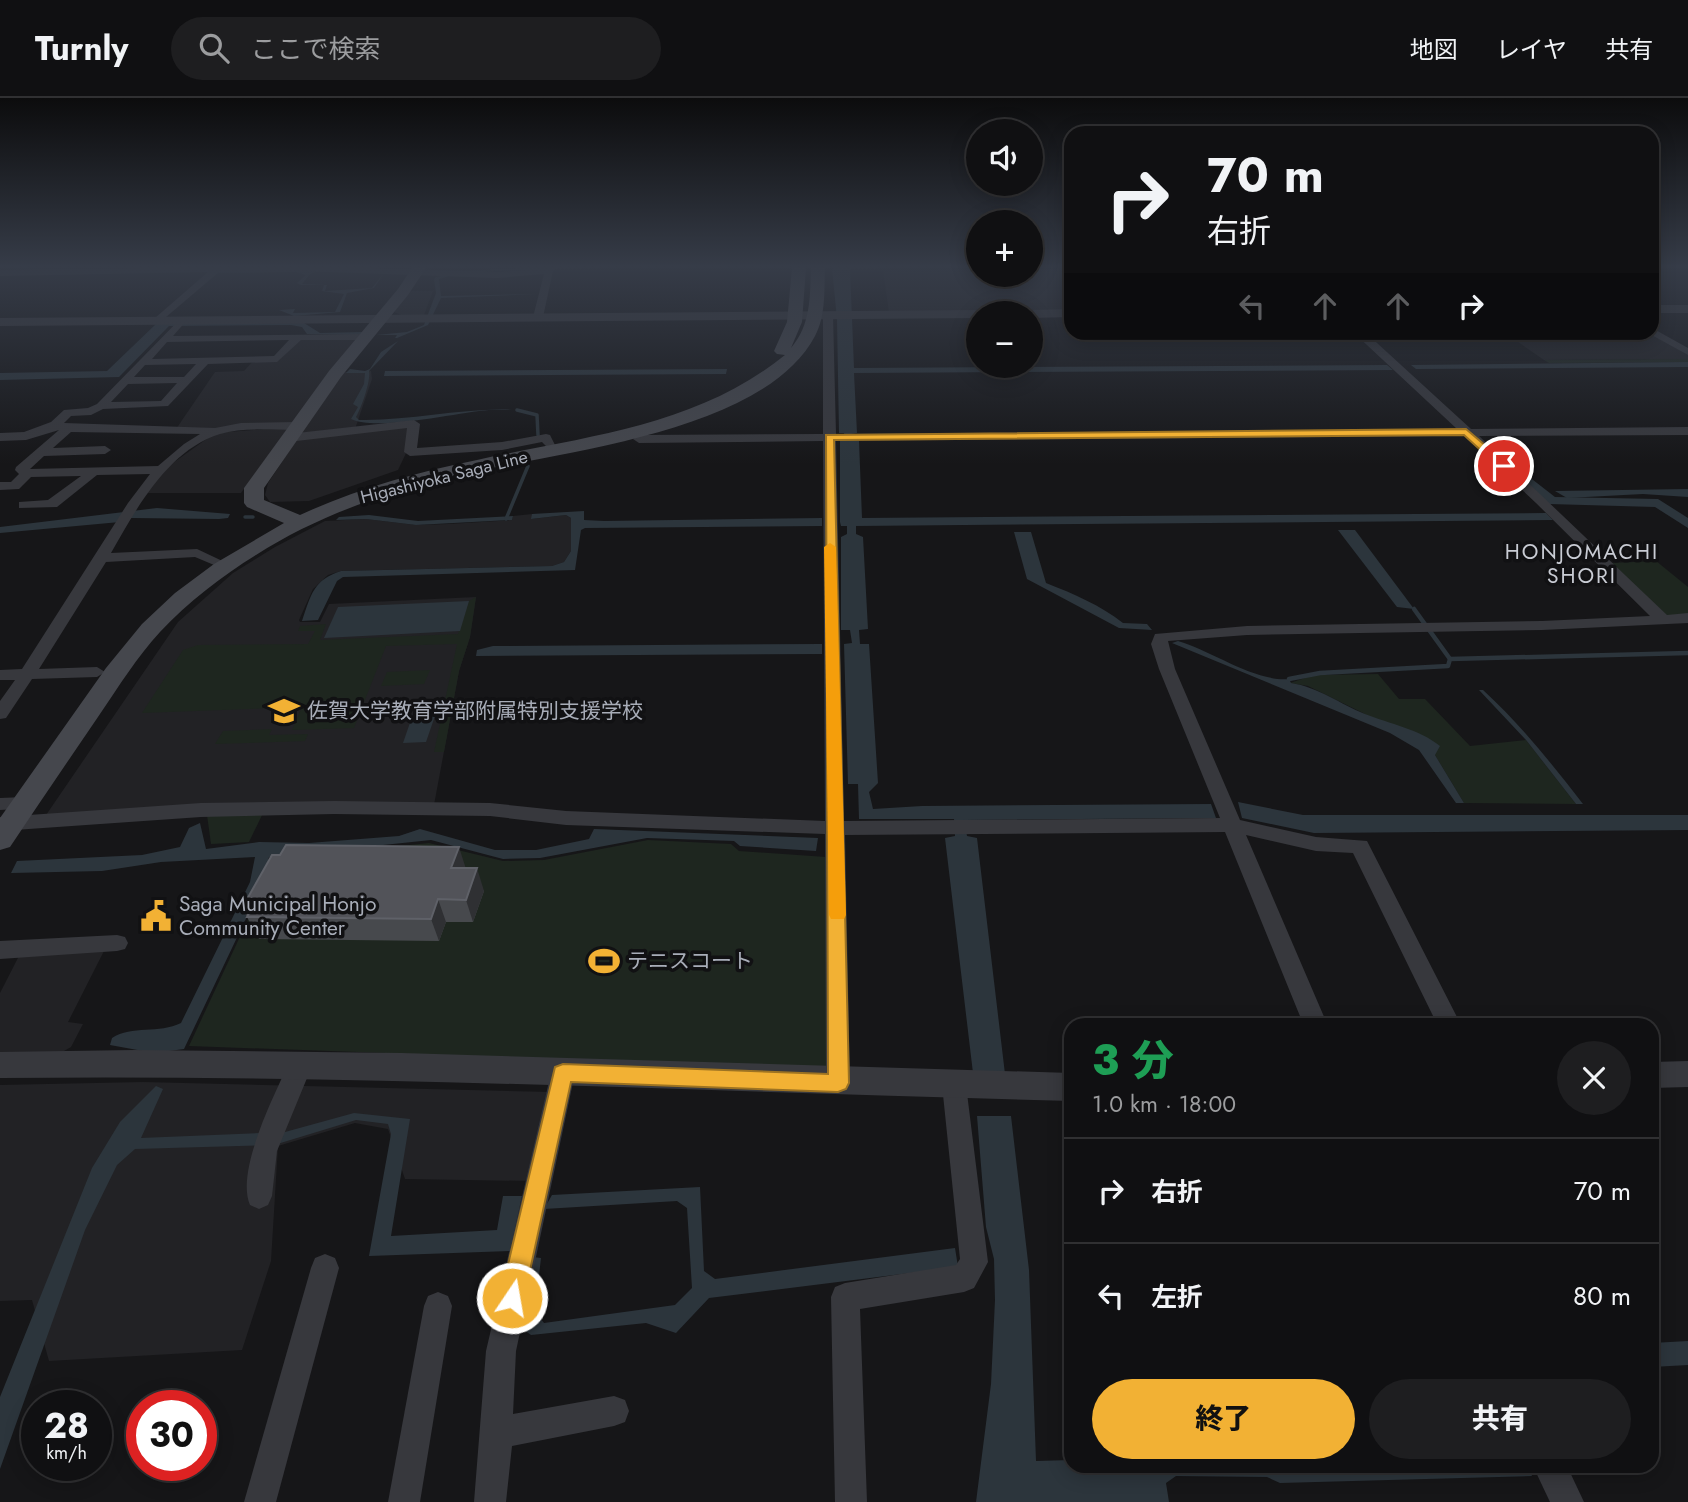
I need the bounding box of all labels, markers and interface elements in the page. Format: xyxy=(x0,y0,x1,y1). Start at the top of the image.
search box xyxy=(171,17,661,80)
text: Turnly xyxy=(35,25,129,72)
icon: search xyxy=(195,29,233,67)
text: ここで検索 xyxy=(251,30,381,68)
text: 地図 xyxy=(1410,32,1458,67)
text: レイヤ xyxy=(1496,32,1567,67)
text: 共有 xyxy=(1605,32,1653,67)
map controls xyxy=(966,119,1043,378)
button: sound xyxy=(966,119,1043,196)
text: 70 m xyxy=(1207,140,1324,210)
icon: right xyxy=(1092,154,1183,245)
text: 右折 xyxy=(1207,208,1271,254)
button: + xyxy=(966,210,1043,287)
icon: left xyxy=(1233,287,1271,325)
icon: ahead xyxy=(1306,287,1344,325)
icon: ahead xyxy=(1379,287,1417,325)
icon: right xyxy=(1452,287,1490,325)
button: − xyxy=(966,301,1043,378)
pin xyxy=(1474,436,1534,496)
street label: Higashiyoka Saga Line xyxy=(358,444,530,510)
icon: arrive xyxy=(1485,447,1523,485)
district label: HONJOMACHI SHORI xyxy=(1505,537,1659,591)
school or university icon: 佐賀大学教育学部附属特別支援学校 xyxy=(267,694,301,728)
place label: 佐賀大学教育学部附属特別支援学校 xyxy=(307,696,643,726)
place label: Saga Municipal Honjo Community Center xyxy=(179,889,376,943)
public building icon: Saga Municipal Honjo Community Center xyxy=(139,899,173,933)
sports icon: テニスコート xyxy=(587,944,621,978)
place label: テニスコート xyxy=(627,946,753,976)
text: 3 分 xyxy=(1092,1030,1174,1091)
button: close xyxy=(1557,1041,1631,1115)
text: 1.0 km · 18:00 xyxy=(1092,1087,1236,1121)
icon: right xyxy=(1092,1172,1130,1210)
text: 70 m xyxy=(1574,1172,1631,1210)
text: 右折 xyxy=(1151,1173,1203,1211)
position arrow xyxy=(475,1261,549,1335)
icon: left xyxy=(1092,1277,1130,1315)
text: 80 m xyxy=(1573,1277,1631,1315)
text: 左折 xyxy=(1151,1278,1203,1316)
button: 終了 xyxy=(1092,1379,1355,1459)
button: 共有 xyxy=(1369,1379,1631,1459)
speed limit sign: 30 xyxy=(126,1390,217,1481)
text: 28 xyxy=(44,1401,89,1451)
text: km/h xyxy=(46,1440,87,1466)

